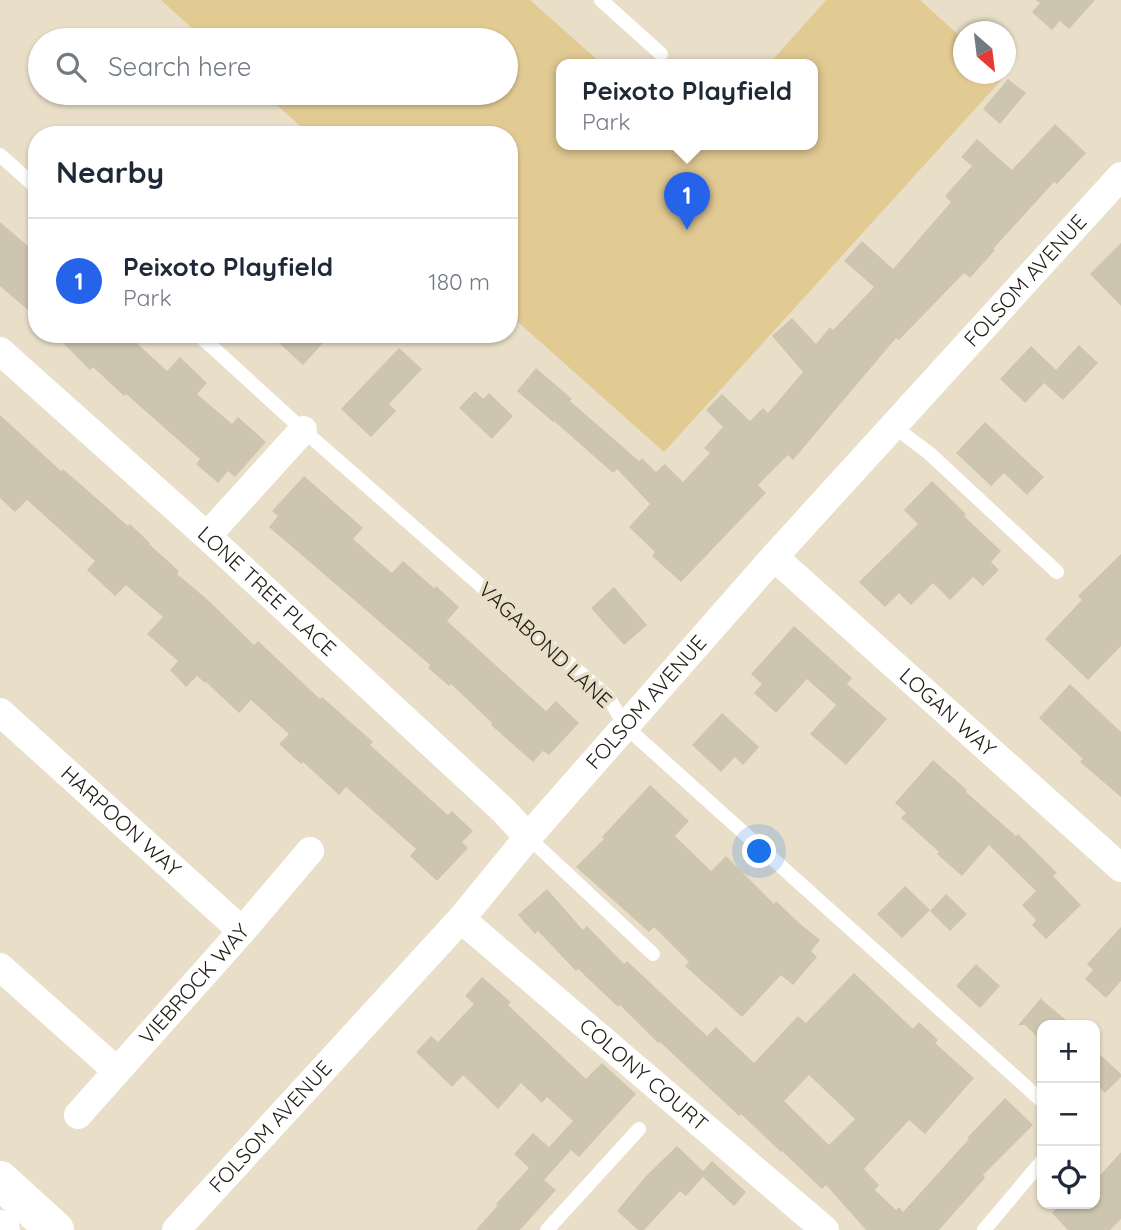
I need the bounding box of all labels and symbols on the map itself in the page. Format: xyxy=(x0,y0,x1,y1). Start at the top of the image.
north arrow xyxy=(953,21,1016,84)
pin: 1 xyxy=(664,172,710,230)
street label: FOLSOM AVENUE xyxy=(958,209,1092,352)
street label: LONE TREE PLACE xyxy=(193,520,342,661)
street label: VAGABOND LANE xyxy=(474,576,618,713)
street label: FOLSOM AVENUE xyxy=(580,629,711,774)
street label: LOGAN WAY xyxy=(895,662,1002,762)
street label: HARPOON WAY xyxy=(56,760,187,882)
your location xyxy=(742,834,776,868)
street label: VIEBROCK WAY xyxy=(133,918,254,1049)
street label: COLONY COURT xyxy=(575,1012,714,1136)
street label: FOLSOM AVENUE xyxy=(203,1055,337,1197)

